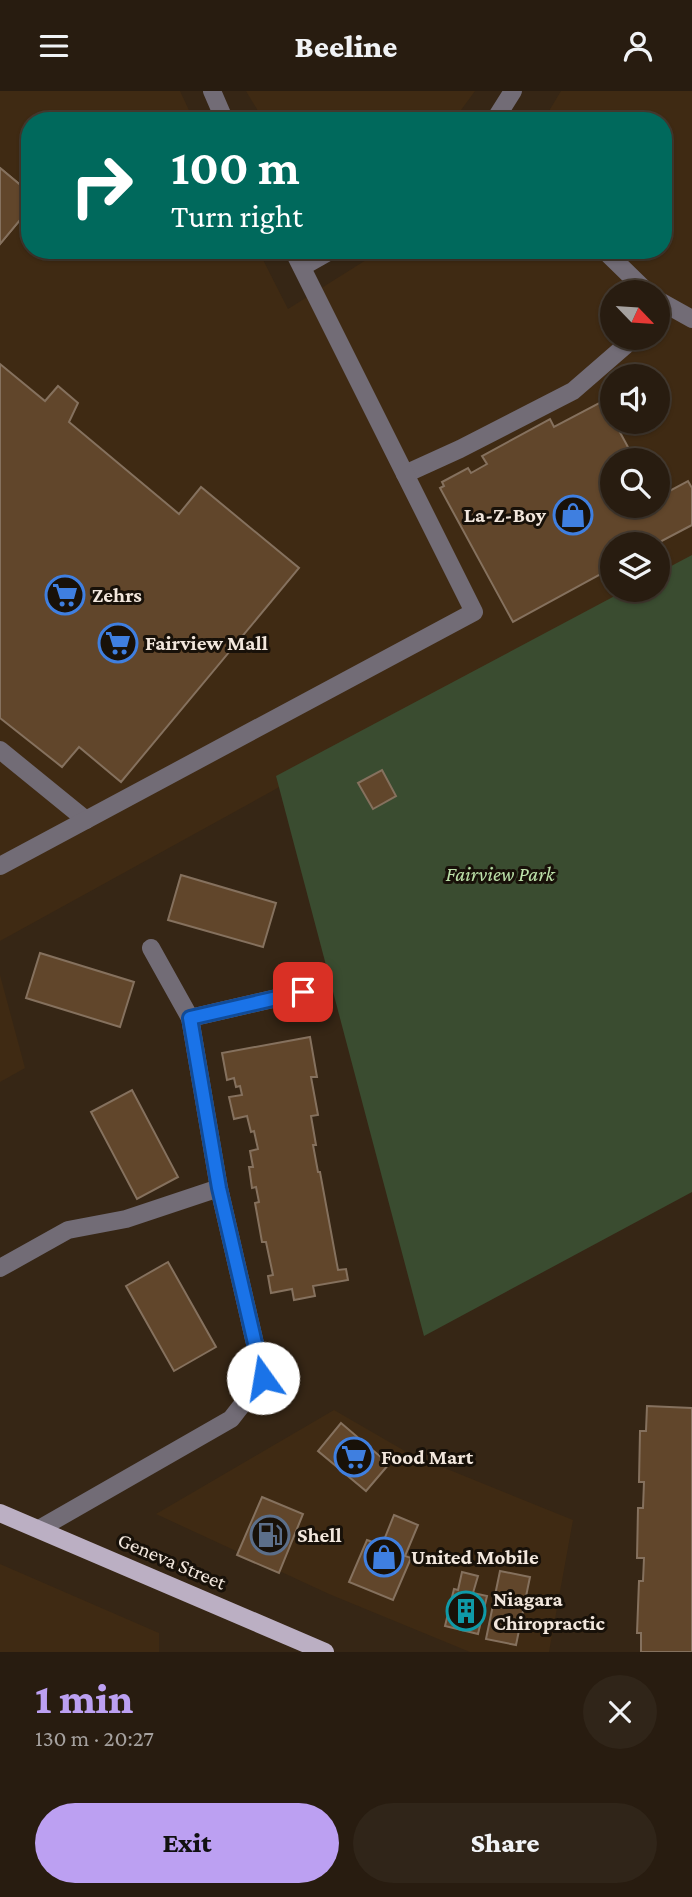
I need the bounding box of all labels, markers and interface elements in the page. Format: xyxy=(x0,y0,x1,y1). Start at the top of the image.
icon: menu xyxy=(35,27,73,65)
icon: person xyxy=(619,27,657,65)
text: Beeline xyxy=(294,28,398,64)
icon: right xyxy=(56,140,147,231)
text: 100 m xyxy=(171,140,300,195)
text: Turn right xyxy=(171,198,303,234)
north arrow xyxy=(600,280,670,350)
map controls xyxy=(600,280,670,602)
button: sound xyxy=(600,364,670,434)
button: search xyxy=(600,448,670,518)
shop icon: La-Z-Boy xyxy=(552,494,594,536)
place label: La-Z-Boy xyxy=(464,503,547,527)
button: layers xyxy=(600,532,670,602)
supermarket icon: Zehrs xyxy=(44,574,86,616)
place label: Zehrs xyxy=(92,583,142,607)
supermarket icon: Fairview Mall xyxy=(97,622,139,664)
place label: Fairview Mall xyxy=(145,631,268,655)
park label: Fairview Park xyxy=(445,862,555,886)
pin xyxy=(273,962,333,1022)
icon: arrive xyxy=(284,973,322,1011)
position arrow xyxy=(226,1341,300,1415)
supermarket icon: Food Mart xyxy=(333,1436,375,1478)
place label: Food Mart xyxy=(381,1445,474,1469)
fuel station icon: Shell xyxy=(249,1514,291,1556)
place label: Shell xyxy=(297,1523,342,1547)
street label: Geneva Street xyxy=(114,1527,231,1595)
shop icon: United Mobile xyxy=(363,1536,405,1578)
place label: United Mobile xyxy=(411,1545,539,1569)
place label: Niagara Chiropractic xyxy=(493,1587,606,1635)
building icon: Niagara Chiropractic xyxy=(445,1590,487,1632)
text: 1 min xyxy=(35,1675,133,1722)
button: close xyxy=(583,1675,657,1749)
text: 130 m · 20:27 xyxy=(35,1725,154,1751)
button: Exit xyxy=(35,1803,339,1883)
button: Share xyxy=(353,1803,657,1883)

